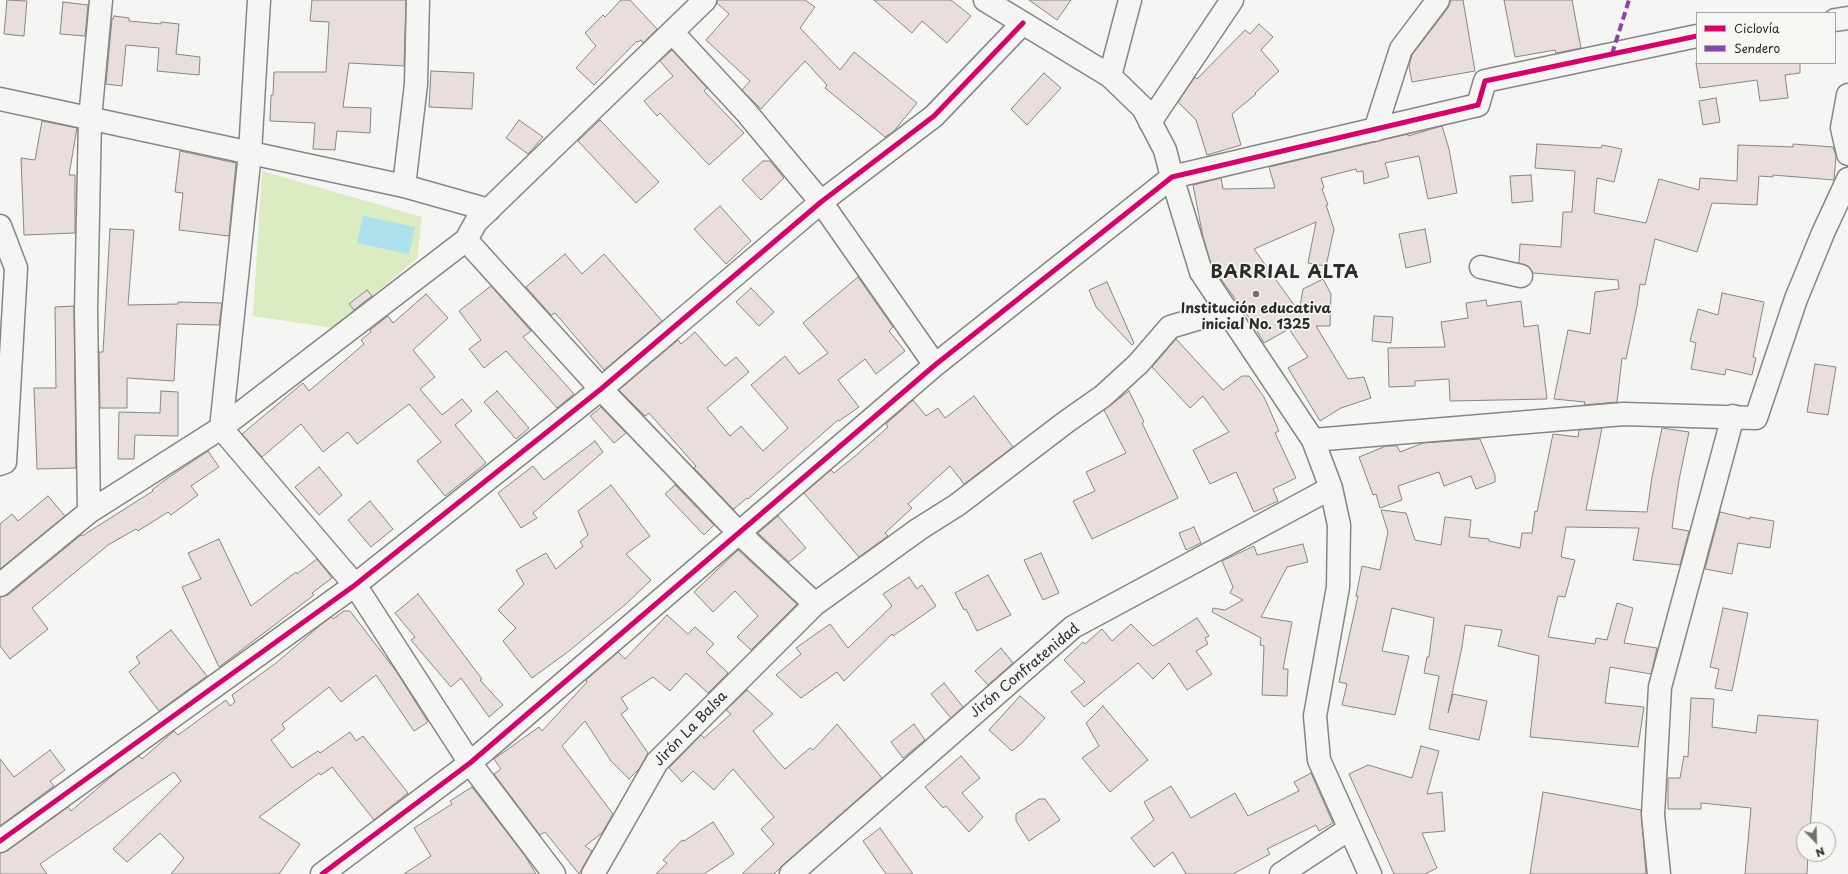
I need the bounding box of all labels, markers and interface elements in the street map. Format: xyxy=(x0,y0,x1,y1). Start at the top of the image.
legend xyxy=(1696,12,1836,64)
text: Ciclovía xyxy=(1734,19,1780,37)
text: Sendero xyxy=(1734,39,1780,57)
district label: BARRIAL ALTA xyxy=(1211,262,1359,284)
marker: Institución educativa inicial No. 1325 xyxy=(1251,289,1261,299)
place label: Institución educativa inicial No. 1325 xyxy=(1181,301,1331,334)
street label: Jirón Confratenidad xyxy=(967,620,1083,722)
street label: Jirón La Balsa xyxy=(651,688,731,770)
north arrow xyxy=(1796,822,1836,862)
text: N xyxy=(1813,843,1828,862)

